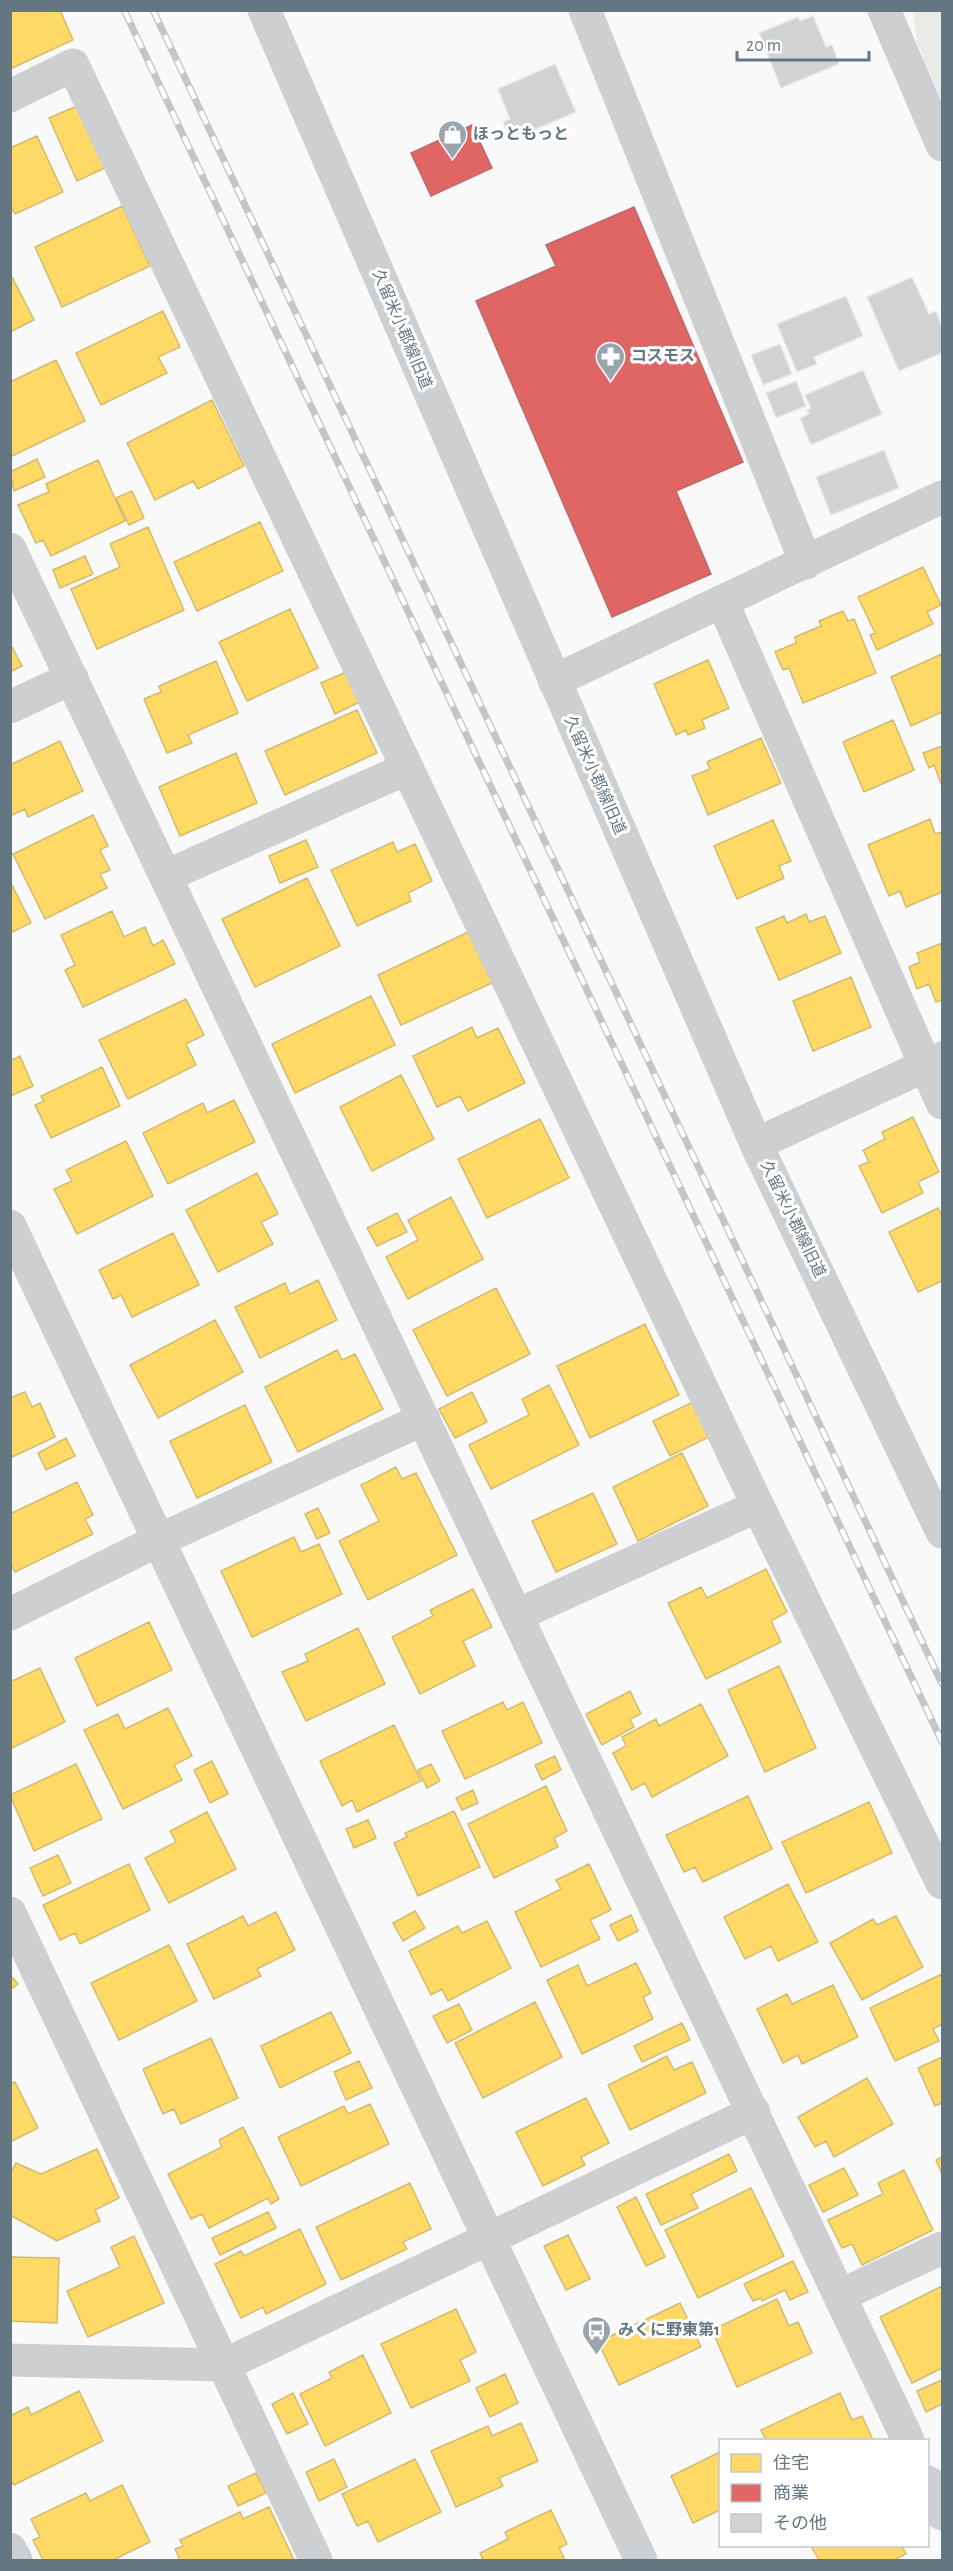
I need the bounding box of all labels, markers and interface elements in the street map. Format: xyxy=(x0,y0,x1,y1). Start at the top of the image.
scale bar xyxy=(737,24,869,62)
text: 20 m xyxy=(746,37,781,55)
shop icon: ほっともっと xyxy=(436,118,468,160)
place label: ほっともっと xyxy=(473,125,569,142)
street label: 久留米小郡線旧道 xyxy=(370,267,435,391)
pharmacy icon: コスモス xyxy=(594,340,626,382)
place label: コスモス xyxy=(631,348,695,364)
street label: 久留米小郡線旧道 xyxy=(562,713,629,837)
street label: 久留米小郡線旧道 xyxy=(758,1158,829,1280)
bus stop icon: みくに野東第1 xyxy=(581,2314,613,2356)
place label: みくに野東第1 xyxy=(618,2321,720,2338)
legend xyxy=(719,2439,929,2547)
text: 住宅 xyxy=(773,2454,809,2473)
text: 商業 xyxy=(773,2484,809,2503)
text: その他 xyxy=(773,2514,827,2533)

